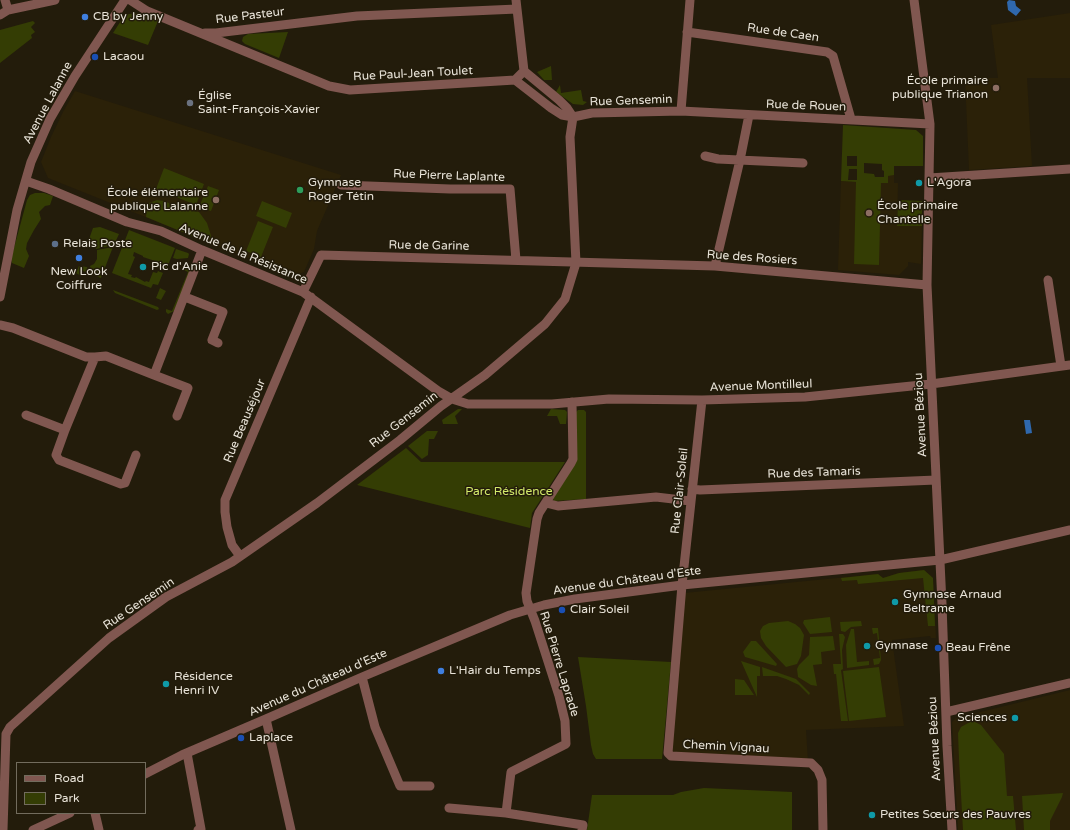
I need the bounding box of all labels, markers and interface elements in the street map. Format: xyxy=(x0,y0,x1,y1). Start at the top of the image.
street label: Rue Pasteur xyxy=(215,5,285,27)
place label: CB by Jenny xyxy=(93,10,163,24)
marker: CB by Jenny xyxy=(80,12,90,22)
street label: Rue de Caen xyxy=(746,21,820,45)
place label: Lacaou xyxy=(103,50,144,64)
marker: Lacaou xyxy=(90,52,100,62)
street label: Avenue Lalanne xyxy=(20,60,76,146)
street label: Rue Paul-Jean Toulet xyxy=(353,64,473,84)
place label: École primaire publique Trianon xyxy=(892,74,988,102)
marker: École primaire publique Trianon xyxy=(991,83,1001,93)
place label: Église Saint-François-Xavier xyxy=(198,89,320,117)
street label: Rue Gensemin xyxy=(589,92,673,110)
street label: Rue de Rouen xyxy=(766,97,846,115)
marker: Église Saint-François-Xavier xyxy=(185,98,195,108)
street label: Rue Pierre Laplante xyxy=(393,167,505,185)
place label: Gymnase Roger Tétin xyxy=(308,176,374,204)
place label: L'Agora xyxy=(927,176,972,190)
marker: L'Agora xyxy=(914,178,924,188)
marker: Gymnase Roger Tétin xyxy=(295,185,305,195)
place label: École élémentaire publique Lalanne xyxy=(107,186,208,214)
marker: École élémentaire publique Lalanne xyxy=(211,195,221,205)
place label: École primaire Chantelle xyxy=(877,199,958,227)
marker: École primaire Chantelle xyxy=(864,208,874,218)
street label: Avenue de la Résistance xyxy=(177,220,309,288)
place label: Relais Poste xyxy=(63,237,132,251)
street label: Rue de Garine xyxy=(389,238,469,254)
marker: Relais Poste xyxy=(50,239,60,249)
street label: Rue des Rosiers xyxy=(706,248,798,268)
marker: New Look Coiffure xyxy=(74,253,84,263)
place label: Pic d'Anie xyxy=(151,260,208,274)
marker: Pic d'Anie xyxy=(138,262,148,272)
place label: New Look Coiffure xyxy=(51,265,107,293)
street label: Avenue Béziou xyxy=(912,372,930,458)
street label: Rue Beauséjour xyxy=(221,377,269,465)
street label: Avenue Montilleul xyxy=(709,377,813,395)
street label: Rue Gensemin xyxy=(367,389,441,451)
street label: Rue Clair-Soleil xyxy=(668,447,692,535)
street label: Rue des Tamaris xyxy=(767,464,861,482)
park label: Parc Résidence xyxy=(465,485,553,499)
street label: Avenue du Château d'Este xyxy=(552,563,702,599)
street label: Rue Gensemin xyxy=(101,575,177,633)
place label: Gymnase Arnaud Beltrame xyxy=(903,588,1002,616)
marker: Gymnase Arnaud Beltrame xyxy=(890,597,900,607)
place label: Clair Soleil xyxy=(570,603,629,617)
marker: Clair Soleil xyxy=(557,605,567,615)
street label: Rue Pierre Laprade xyxy=(536,610,582,718)
place label: Gymnase xyxy=(875,639,928,653)
marker: Gymnase xyxy=(862,641,872,651)
place label: Beau Frêne xyxy=(946,641,1010,655)
marker: Beau Frêne xyxy=(933,643,943,653)
street label: Avenue du Château d'Este xyxy=(247,646,389,720)
place label: L'Hair du Temps xyxy=(449,664,541,678)
marker: L'Hair du Temps xyxy=(436,666,446,676)
place label: Résidence Henri IV xyxy=(174,670,233,698)
marker: Résidence Henri IV xyxy=(161,679,171,689)
street label: Avenue Béziou xyxy=(926,696,944,782)
place label: Sciences xyxy=(957,711,1007,725)
marker: Sciences xyxy=(1010,713,1020,723)
place label: Laplace xyxy=(249,731,293,745)
marker: Laplace xyxy=(236,733,246,743)
street label: Chemin Vignau xyxy=(682,738,770,756)
legend xyxy=(16,762,146,814)
text: Road xyxy=(54,771,84,785)
text: Park xyxy=(54,791,80,805)
place label: Petites Sœurs des Pauvres xyxy=(880,808,1031,822)
marker: Petites Sœurs des Pauvres xyxy=(867,810,877,820)

